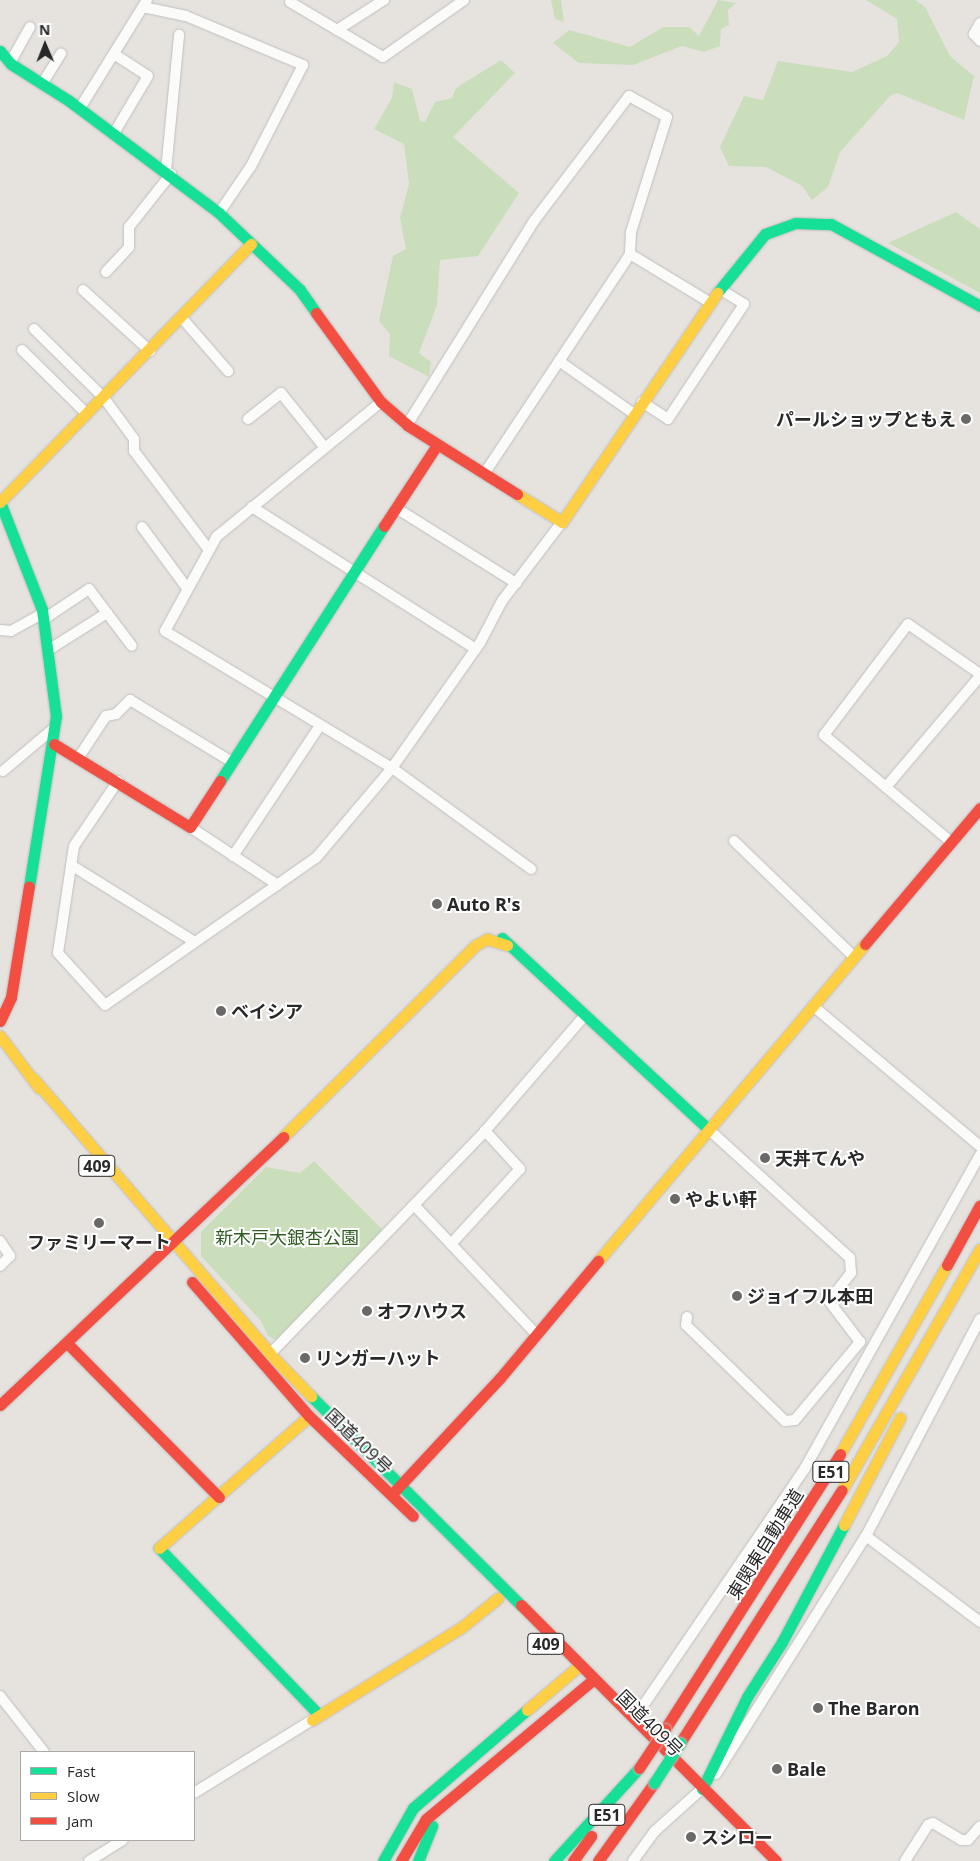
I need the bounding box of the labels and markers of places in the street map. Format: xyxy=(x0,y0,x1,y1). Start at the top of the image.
place label: パールショップともえ xyxy=(776,408,956,430)
marker: パールショップともえ xyxy=(960,413,972,425)
place label: Auto R's xyxy=(447,893,521,915)
marker: Auto R's xyxy=(431,898,443,910)
place label: ベイシア xyxy=(231,1000,303,1022)
marker: ベイシア xyxy=(215,1005,227,1017)
place label: 天丼てんや xyxy=(775,1147,865,1169)
marker: 天丼てんや xyxy=(759,1152,771,1164)
place label: やよい軒 xyxy=(685,1188,757,1210)
marker: やよい軒 xyxy=(669,1193,681,1205)
marker: ファミリーマート xyxy=(93,1217,105,1229)
place label: ファミリーマート xyxy=(27,1231,171,1253)
place label: ジョイフル本田 xyxy=(747,1285,873,1307)
marker: ジョイフル本田 xyxy=(731,1290,743,1302)
place label: オフハウス xyxy=(377,1300,467,1322)
marker: オフハウス xyxy=(361,1305,373,1317)
place label: リンガーハット xyxy=(315,1347,441,1369)
marker: リンガーハット xyxy=(299,1352,311,1364)
place label: The Baron xyxy=(828,1697,920,1719)
marker: The Baron xyxy=(812,1702,824,1714)
place label: Bale xyxy=(787,1758,826,1780)
marker: Bale xyxy=(771,1763,783,1775)
place label: スシロー xyxy=(701,1826,773,1848)
marker: スシロー xyxy=(685,1831,697,1843)

